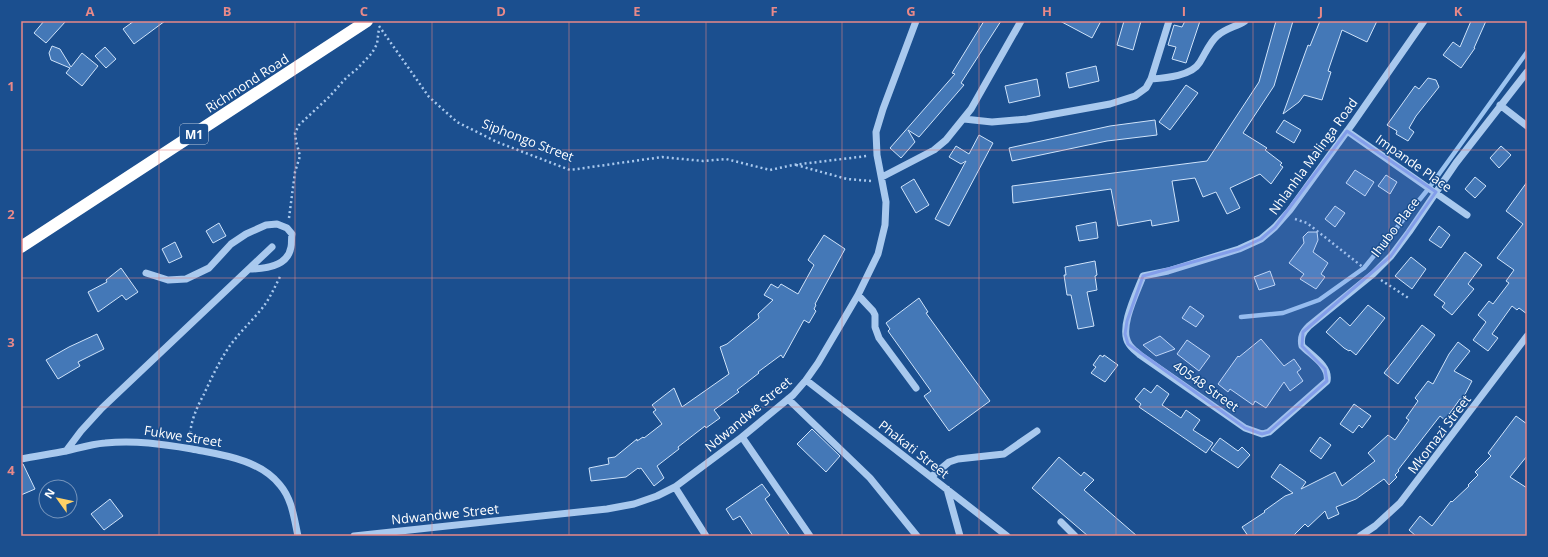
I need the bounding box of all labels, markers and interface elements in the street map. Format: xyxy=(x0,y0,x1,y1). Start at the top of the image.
text: A xyxy=(86,2,95,20)
text: B xyxy=(223,2,232,20)
text: C xyxy=(360,2,368,20)
text: D xyxy=(496,2,506,20)
text: E xyxy=(633,2,641,20)
text: F xyxy=(770,2,778,20)
text: G xyxy=(906,2,916,20)
text: H xyxy=(1042,2,1052,20)
text: I xyxy=(1182,2,1186,20)
text: J xyxy=(1318,2,1323,20)
text: K xyxy=(1454,2,1463,20)
street label: Richmond Road xyxy=(202,49,292,117)
text: 1 xyxy=(7,77,15,95)
street label: Nhlanhla Malinga Road xyxy=(1265,94,1361,218)
street label: Siphongo Street xyxy=(480,114,577,166)
road number: M1 xyxy=(180,124,208,144)
street label: Impande Place xyxy=(1372,130,1456,196)
street label: Ihubo Place xyxy=(1367,193,1423,261)
text: 2 xyxy=(7,205,15,223)
text: 3 xyxy=(7,333,15,351)
street label: 40548 Street xyxy=(1169,357,1243,416)
street label: Ndwandwe Street xyxy=(701,372,795,456)
street label: Mkomazi Street xyxy=(1403,390,1475,477)
street label: Phakati Street xyxy=(875,416,953,482)
street label: Fukwe Street xyxy=(143,421,224,451)
text: 4 xyxy=(7,461,15,479)
north arrow xyxy=(38,479,78,519)
text: N xyxy=(40,485,58,501)
street label: Ndwandwe Street xyxy=(390,499,500,529)

